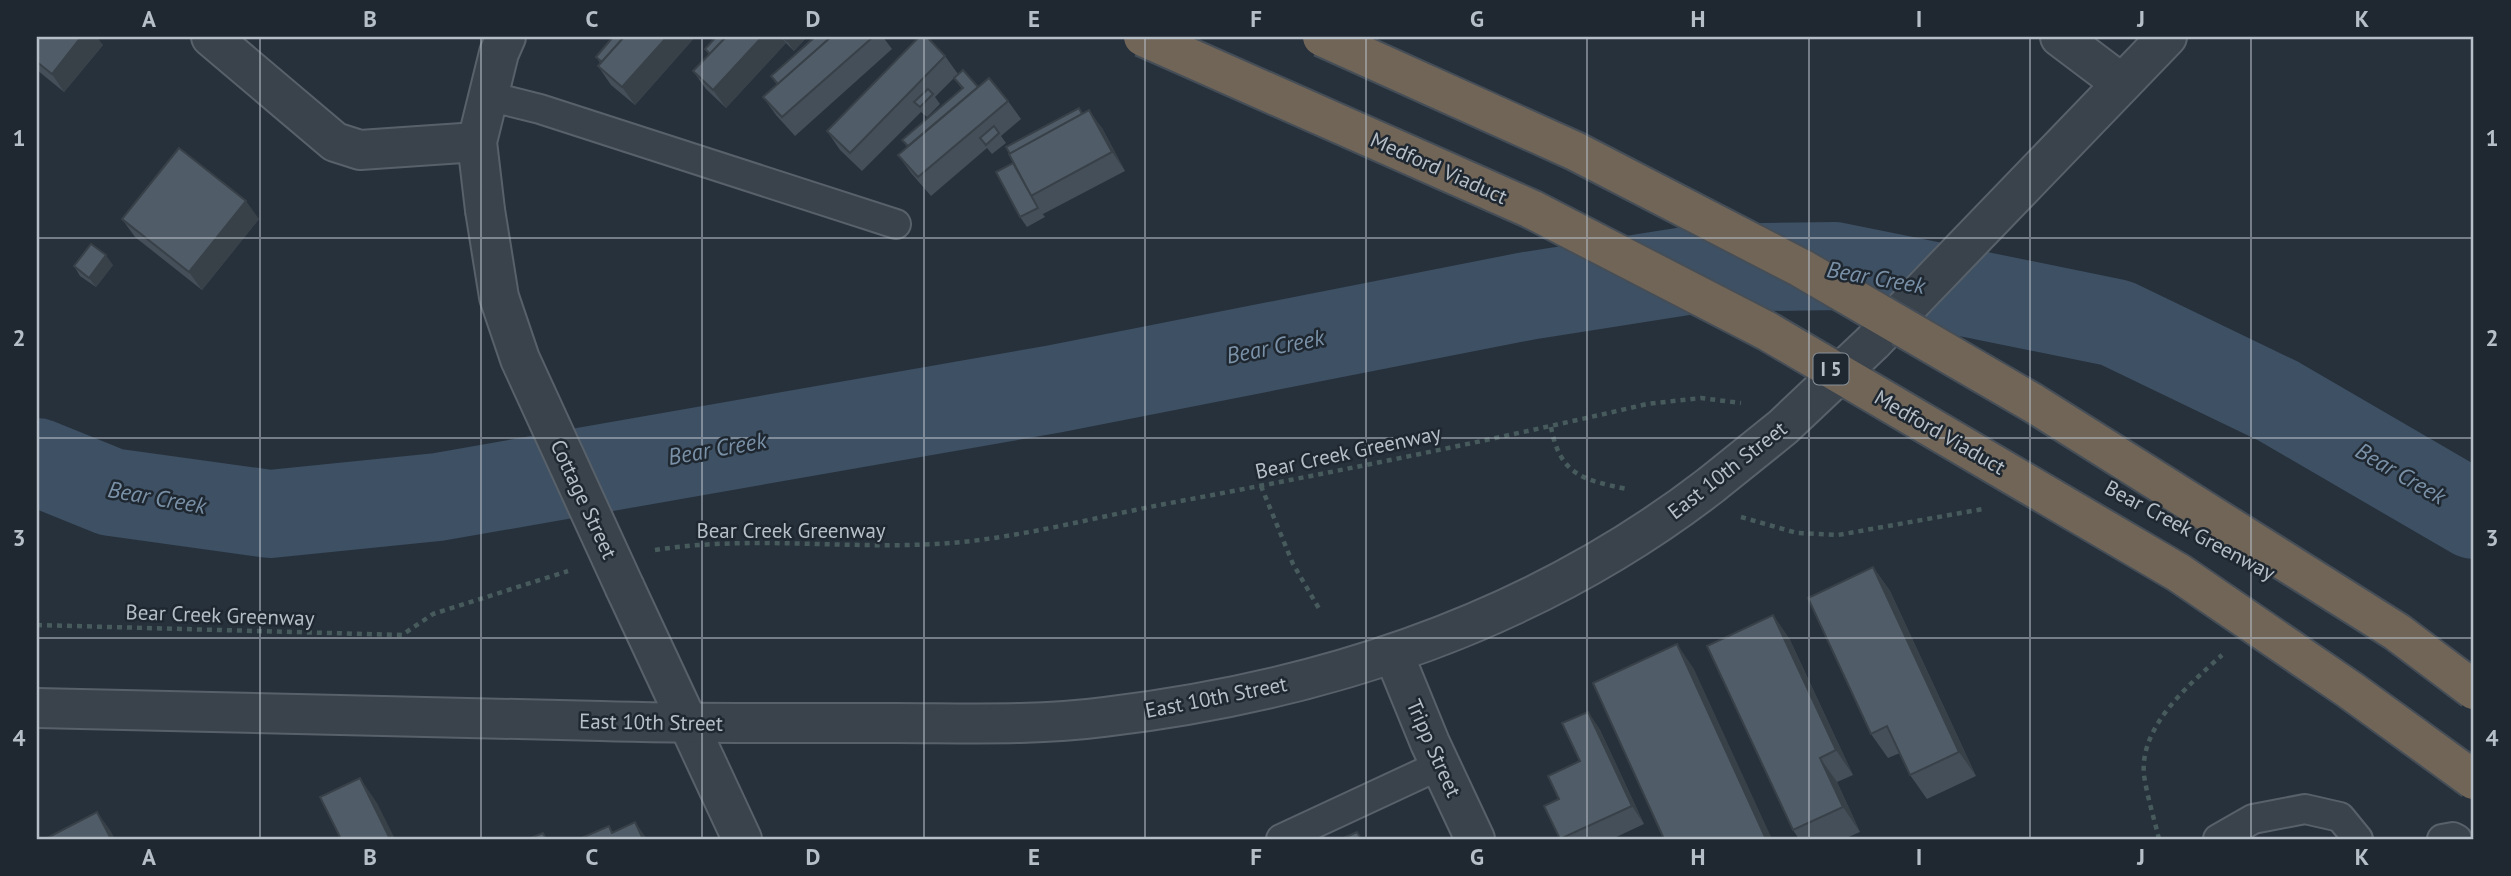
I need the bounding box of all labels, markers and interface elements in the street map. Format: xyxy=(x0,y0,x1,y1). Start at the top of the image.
text: A xyxy=(142,4,156,33)
text: B xyxy=(363,4,377,33)
text: C xyxy=(586,4,599,33)
text: D xyxy=(806,4,820,33)
text: E xyxy=(1028,4,1040,33)
text: F xyxy=(1250,4,1262,33)
text: G xyxy=(1470,4,1484,33)
text: H xyxy=(1691,4,1705,33)
text: I xyxy=(1916,4,1922,33)
text: J xyxy=(2136,4,2145,33)
text: K xyxy=(2355,4,2369,33)
text: 1 xyxy=(12,123,26,152)
text: 1 xyxy=(2485,123,2499,152)
street label: Medford Viaduct xyxy=(1366,126,1512,210)
water label: Bear Creek xyxy=(1825,254,1929,300)
water label: Bear Creek xyxy=(1224,322,1328,370)
text: 2 xyxy=(12,323,26,352)
text: 2 xyxy=(2485,323,2499,352)
road number: I 5 xyxy=(1814,354,1848,384)
street label: Medford Viaduct xyxy=(1870,384,2010,480)
street label: East 10th Street xyxy=(1662,415,1792,525)
street label: Bear Creek Greenway xyxy=(1253,419,1444,485)
water label: Bear Creek xyxy=(666,425,770,471)
street label: Cottage Street xyxy=(545,435,623,563)
water label: Bear Creek xyxy=(2351,436,2453,511)
water label: Bear Creek xyxy=(106,474,210,520)
street label: Bear Creek Greenway xyxy=(2100,474,2280,586)
street label: Bear Creek Greenway xyxy=(696,517,886,544)
text: 3 xyxy=(12,523,26,552)
text: 3 xyxy=(2485,523,2499,552)
street label: Bear Creek Greenway xyxy=(125,598,315,632)
street label: East 10th Street xyxy=(1143,670,1289,724)
street label: Tripp Street xyxy=(1400,695,1468,801)
street label: East 10th Street xyxy=(579,707,723,737)
text: 4 xyxy=(12,723,26,752)
text: 4 xyxy=(2485,723,2499,752)
text: A xyxy=(142,842,156,871)
text: B xyxy=(363,842,377,871)
text: C xyxy=(586,842,599,871)
text: D xyxy=(806,842,820,871)
text: E xyxy=(1028,842,1040,871)
text: F xyxy=(1250,842,1262,871)
text: G xyxy=(1470,842,1484,871)
text: H xyxy=(1691,842,1705,871)
text: I xyxy=(1916,842,1922,871)
text: J xyxy=(2136,842,2145,871)
text: K xyxy=(2355,842,2369,871)

